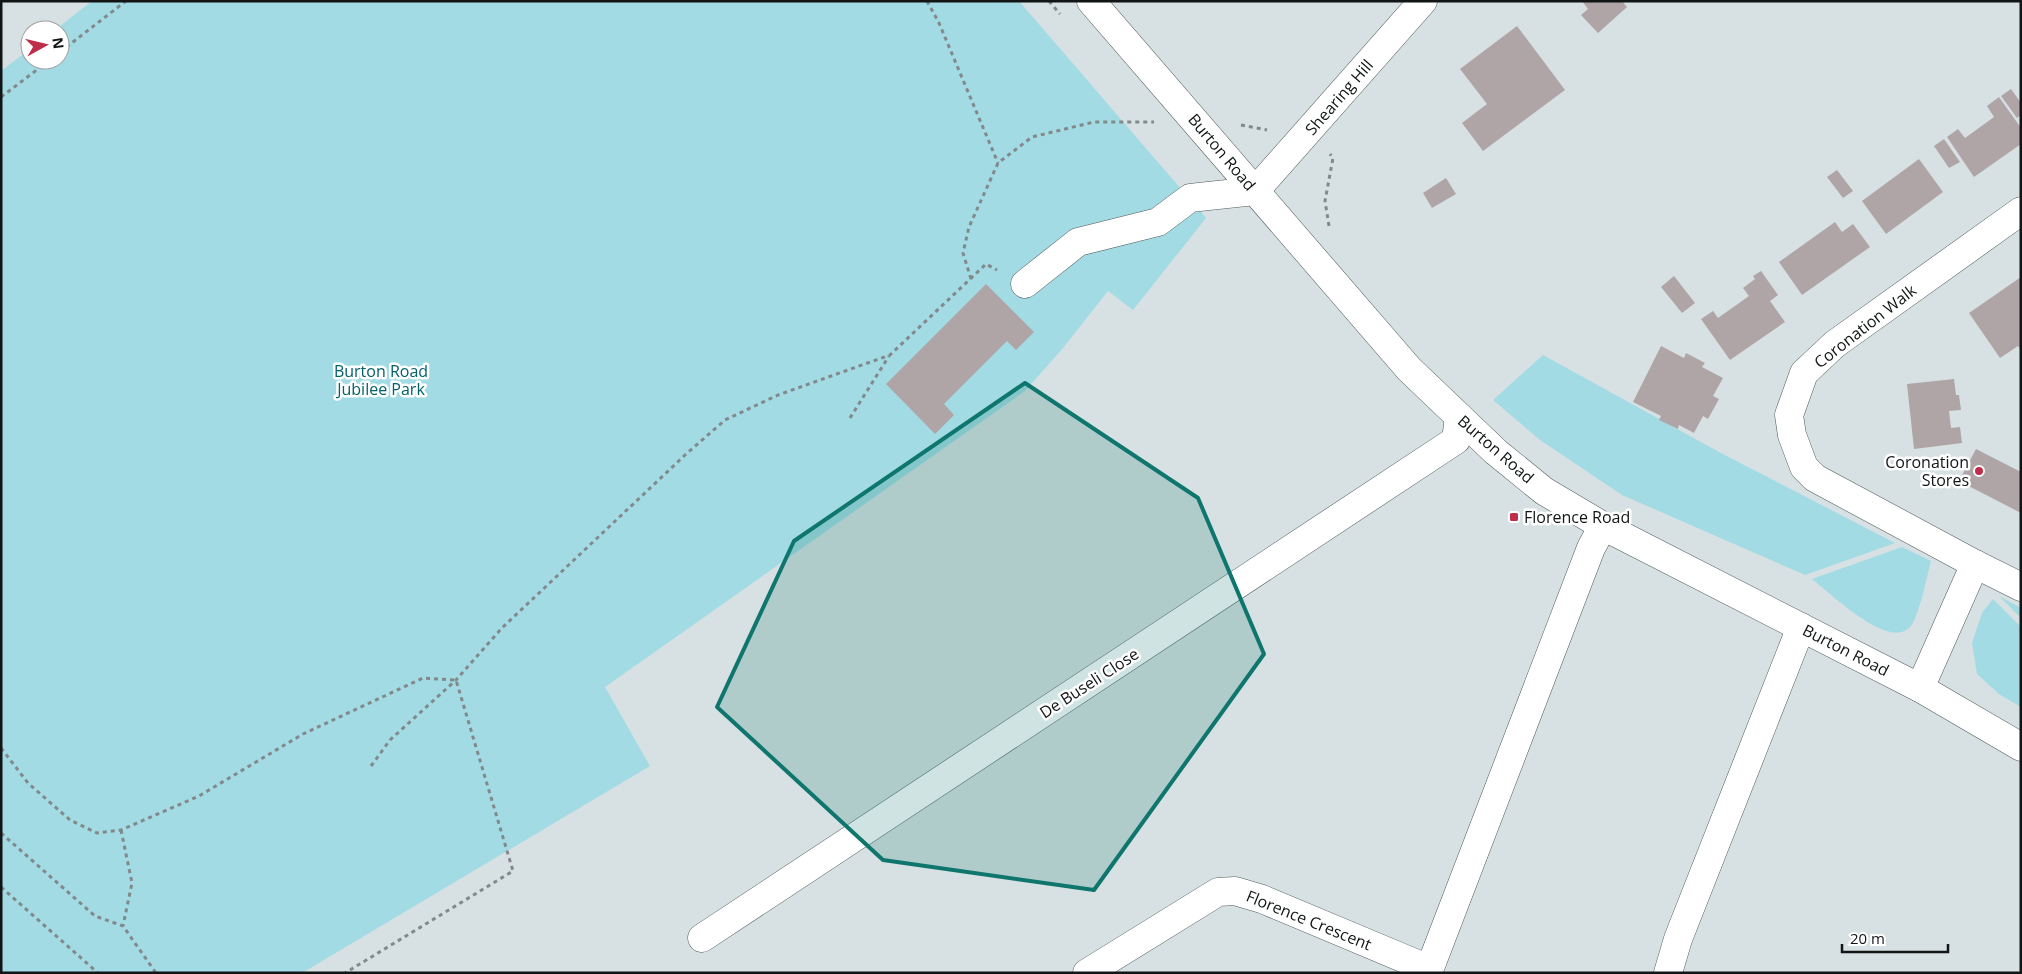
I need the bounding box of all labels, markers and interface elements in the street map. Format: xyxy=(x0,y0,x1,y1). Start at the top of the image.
north arrow xyxy=(20,20,70,70)
text: N xyxy=(48,36,69,50)
street label: Shearing Hill xyxy=(1300,54,1378,140)
street label: Burton Road xyxy=(1183,109,1261,195)
street label: Coronation Walk xyxy=(1809,279,1921,373)
park label: Burton Road Jubilee Park xyxy=(334,360,428,400)
street label: Burton Road xyxy=(1453,410,1539,488)
place label: Coronation Stores xyxy=(1885,451,1969,491)
marker: Coronation Stores xyxy=(1973,465,1985,477)
place label: Florence Road xyxy=(1524,506,1630,528)
marker: Florence Road xyxy=(1508,511,1520,523)
street label: Burton Road xyxy=(1799,619,1893,681)
street label: De Buseli Close xyxy=(1035,643,1143,723)
street label: Florence Crescent xyxy=(1243,885,1375,955)
scale bar xyxy=(1842,922,1948,954)
text: 20 m xyxy=(1850,928,1885,948)

